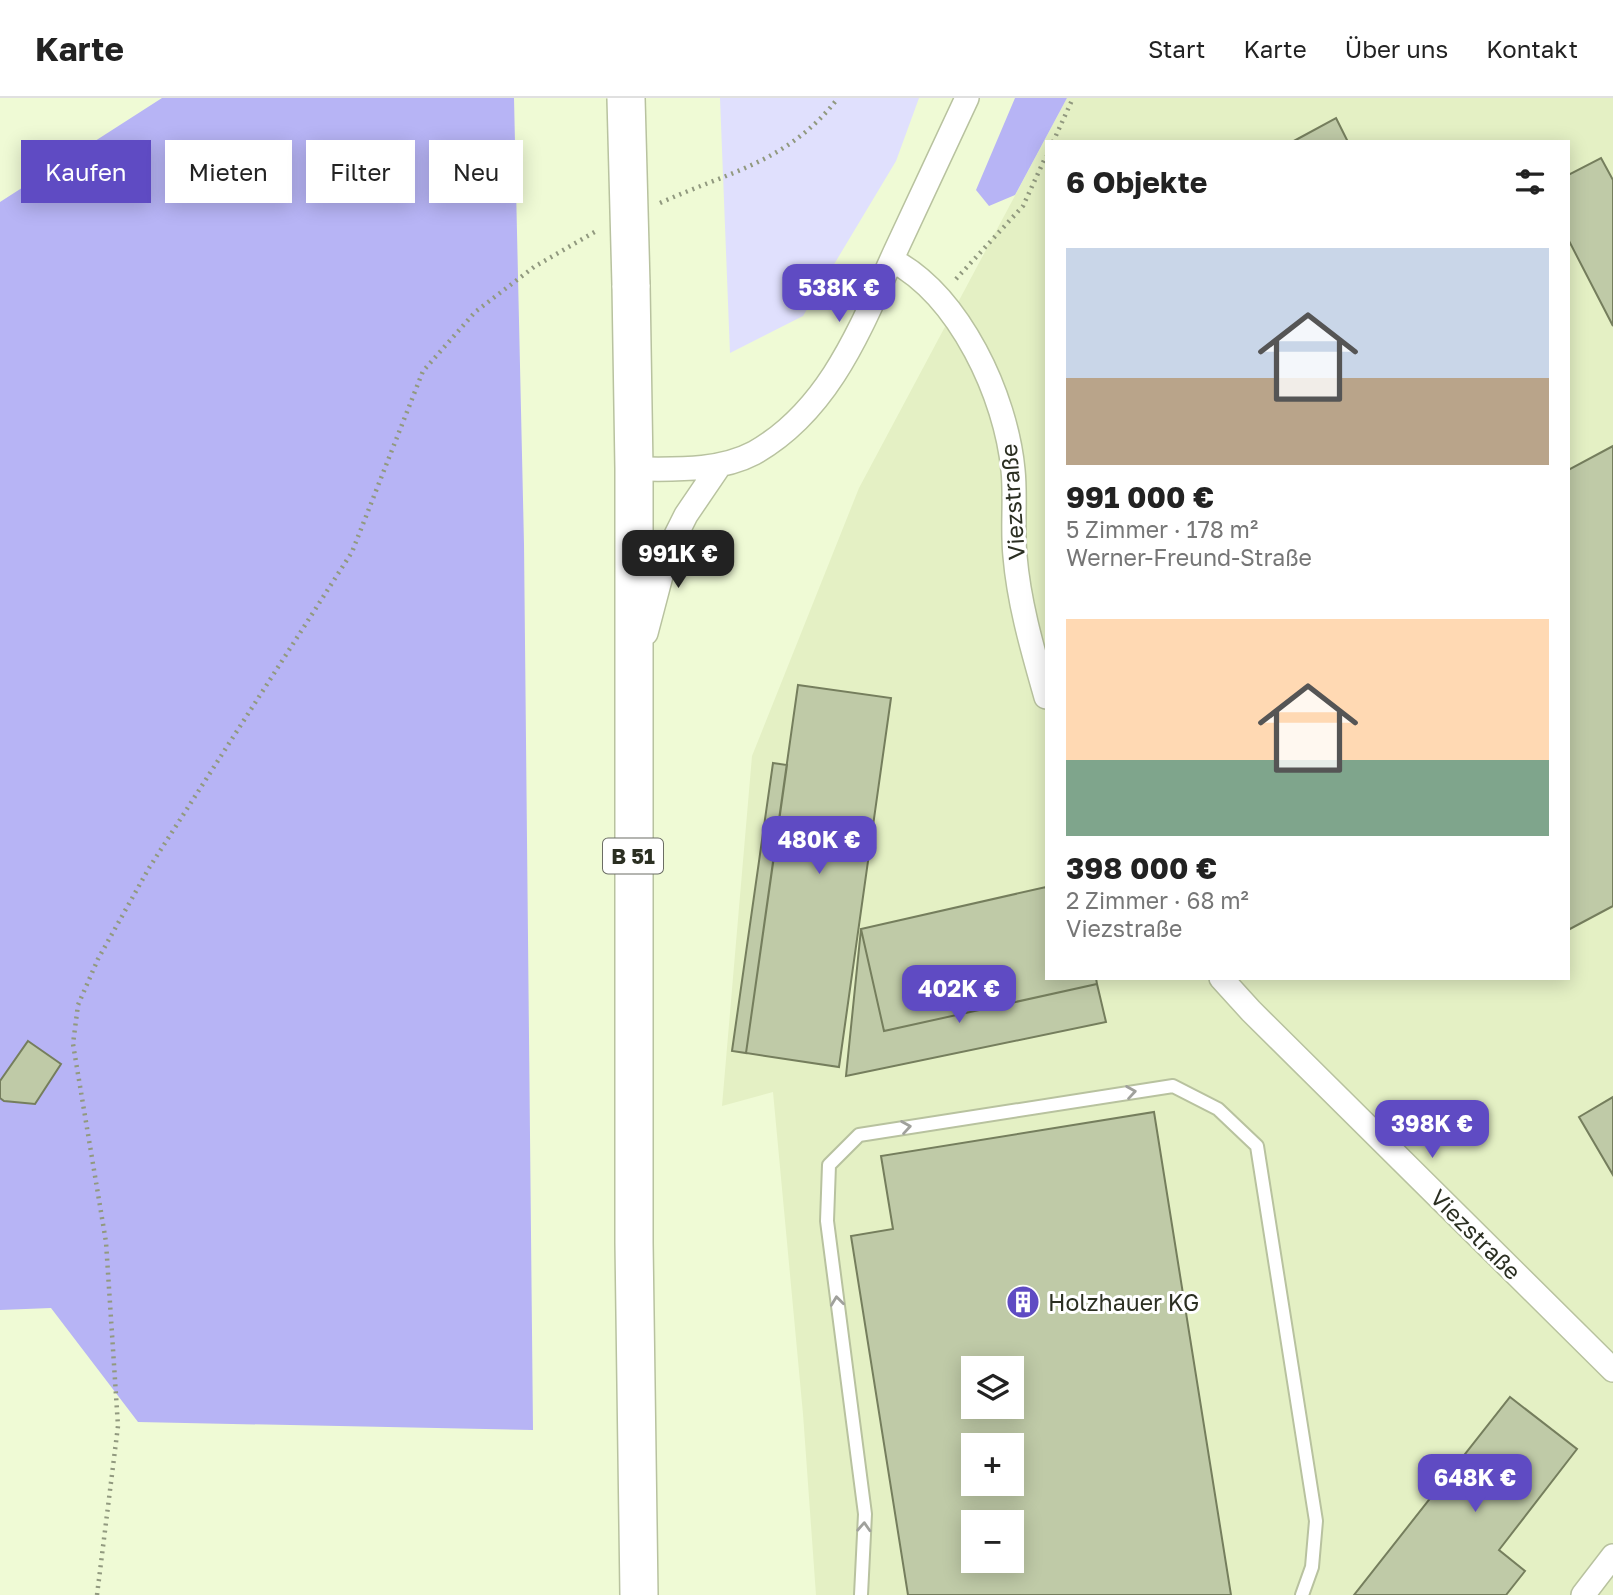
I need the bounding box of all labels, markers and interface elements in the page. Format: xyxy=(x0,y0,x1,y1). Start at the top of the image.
text: Karte xyxy=(35,29,124,68)
text: Start xyxy=(1148,34,1205,63)
text: Karte xyxy=(1243,34,1307,63)
text: Über uns xyxy=(1345,34,1448,63)
text: Kontakt xyxy=(1486,34,1578,63)
chip: Kaufen xyxy=(21,140,151,203)
chip: Mieten xyxy=(165,140,292,203)
chip: Filter xyxy=(306,140,415,203)
chip: Neu xyxy=(429,140,523,203)
icon: filters xyxy=(1511,163,1549,201)
text: 6 Objekte xyxy=(1066,164,1208,200)
pin: 538K € xyxy=(782,264,896,324)
text: 538K € xyxy=(798,273,880,301)
icon: home xyxy=(1245,294,1371,420)
street label: Viezstraße xyxy=(994,443,1030,561)
text: 991 000 € xyxy=(1066,479,1214,515)
text: 5 Zimmer · 178 m² xyxy=(1066,515,1258,543)
pin: 991K € xyxy=(621,531,735,590)
text: 991K € xyxy=(638,539,718,567)
text: Werner-Freund-Straße xyxy=(1066,543,1312,571)
icon: home xyxy=(1245,665,1371,791)
pin: 480K € xyxy=(762,816,876,876)
text: 480K € xyxy=(778,825,860,853)
road number: B 51 xyxy=(603,838,663,874)
text: 398 000 € xyxy=(1066,850,1217,886)
text: 2 Zimmer · 68 m² xyxy=(1066,886,1249,914)
text: Viezstraße xyxy=(1066,914,1182,942)
pin: 402K € xyxy=(902,965,1016,1025)
text: 402K € xyxy=(918,974,1000,1002)
one-way arrow xyxy=(1125,1085,1137,1100)
pin: 398K € xyxy=(1375,1100,1489,1160)
text: 398K € xyxy=(1391,1109,1473,1137)
one-way arrow xyxy=(900,1120,912,1135)
street label: Viezstraße xyxy=(1425,1183,1527,1285)
building icon: Holzhauer KG xyxy=(1004,1283,1042,1321)
place label: Holzhauer KG xyxy=(1048,1288,1199,1316)
one-way arrow xyxy=(830,1295,845,1307)
map controls xyxy=(961,1356,1024,1573)
button: layers xyxy=(961,1356,1024,1419)
button: + xyxy=(961,1433,1024,1496)
pin: 648K € xyxy=(1418,1454,1532,1514)
text: 648K € xyxy=(1434,1463,1516,1491)
button: − xyxy=(961,1510,1024,1573)
one-way arrow xyxy=(856,1521,871,1532)

